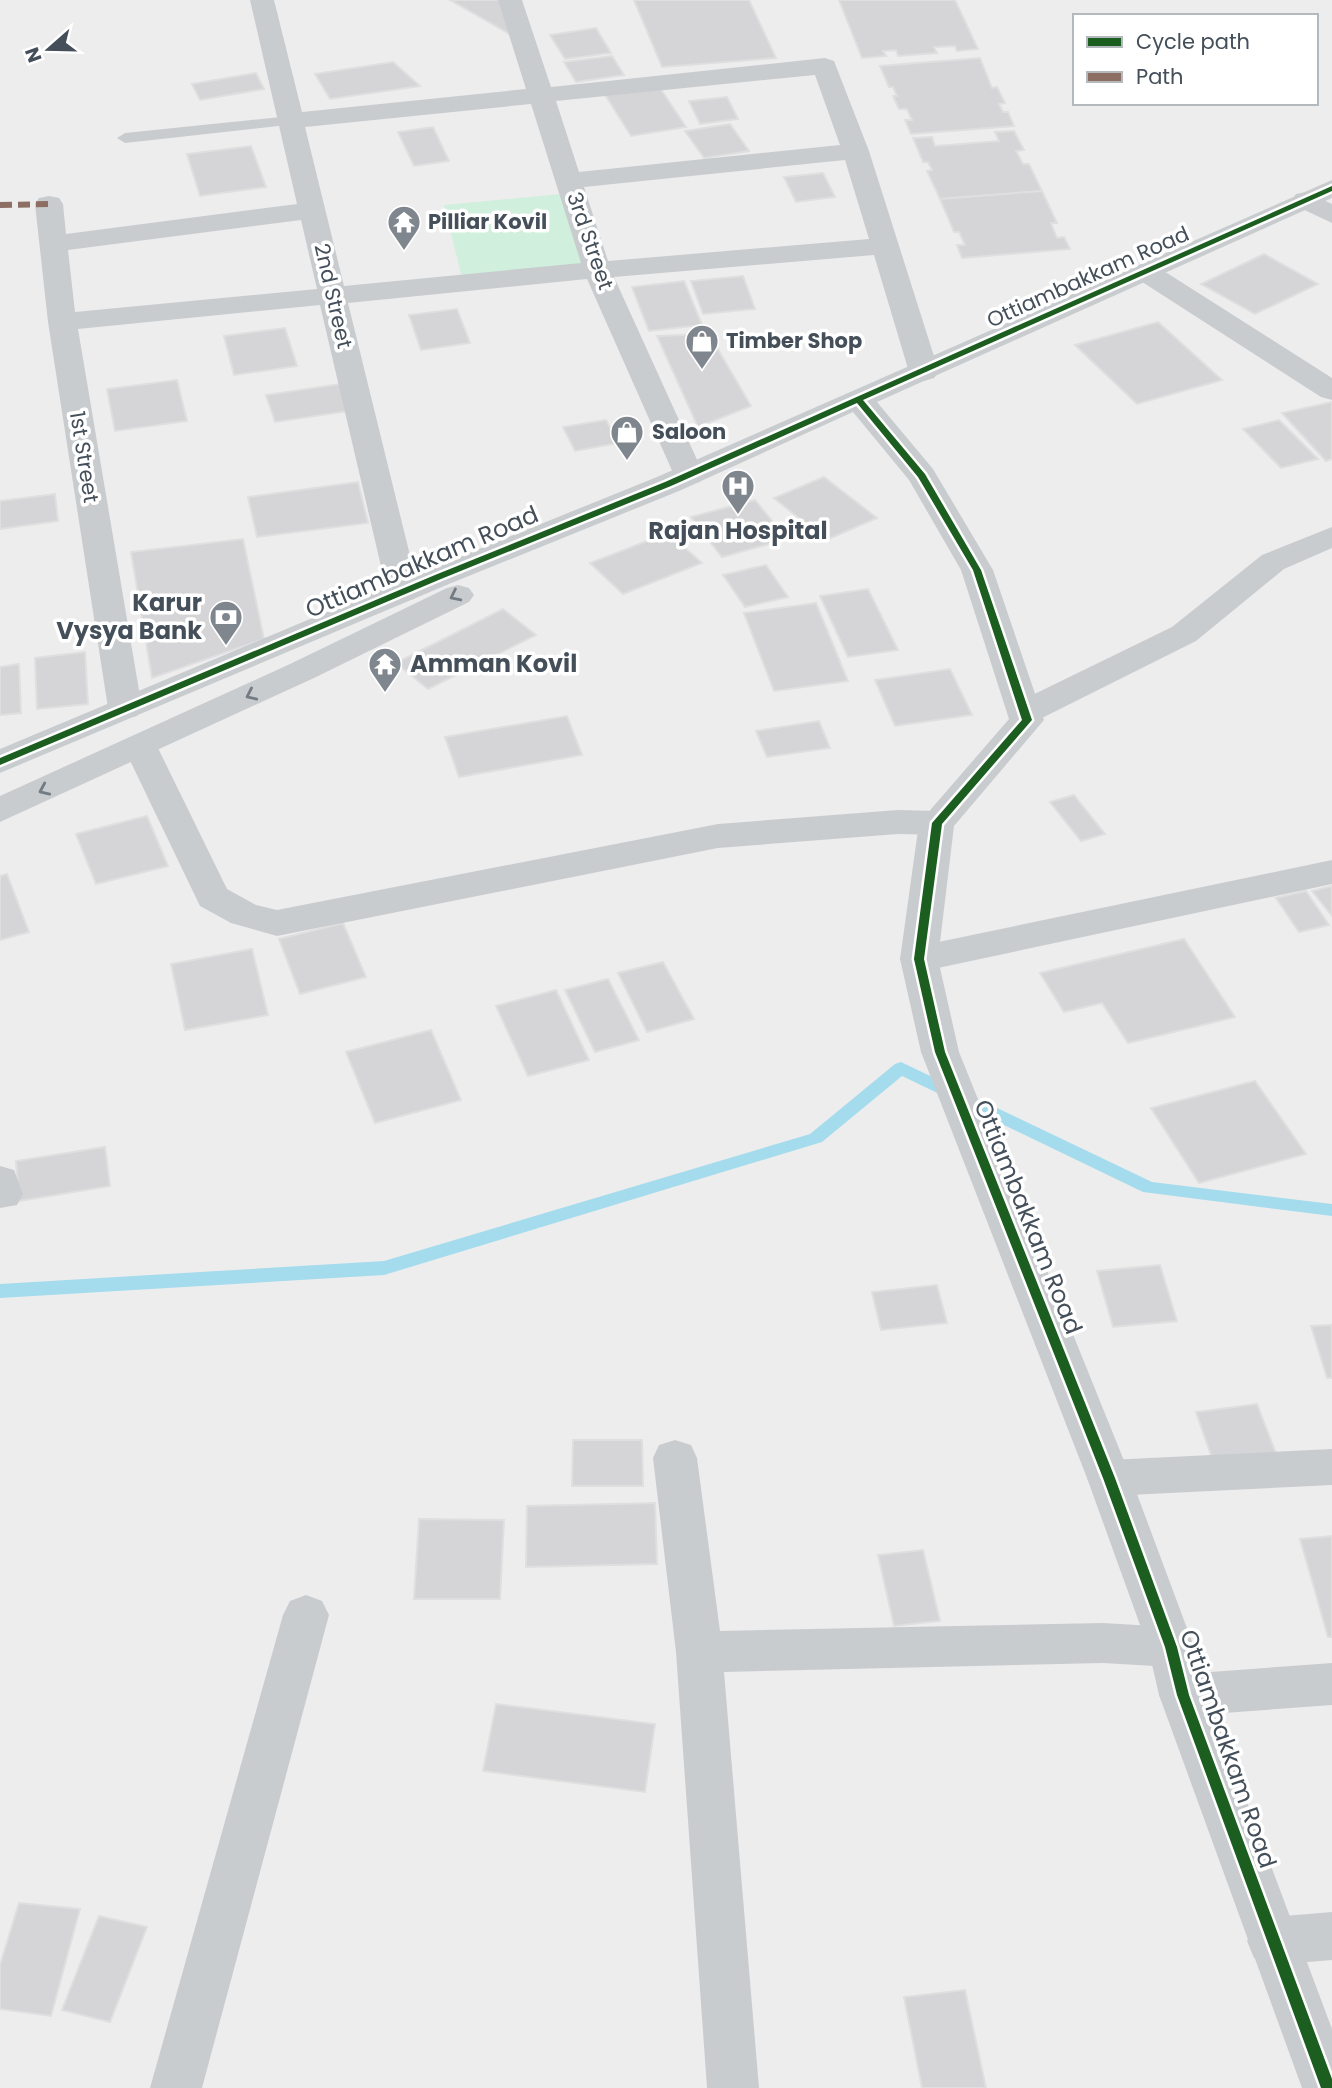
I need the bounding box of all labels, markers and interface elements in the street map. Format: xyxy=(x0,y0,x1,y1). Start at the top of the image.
north arrow xyxy=(14,14,84,84)
legend xyxy=(1073,14,1318,105)
text: Cycle path xyxy=(1136,27,1250,56)
text: N xyxy=(18,43,49,66)
text: Path xyxy=(1136,62,1183,91)
street label: 3rd Street xyxy=(560,188,621,294)
temple icon: Pilliar Kovil xyxy=(385,203,423,252)
place label: Pilliar Kovil xyxy=(428,207,547,236)
street label: Ottiambakkam Road xyxy=(982,219,1194,334)
street label: 2nd Street xyxy=(307,241,360,351)
shop icon: Timber Shop xyxy=(683,322,721,371)
place label: Timber Shop xyxy=(726,326,862,355)
street label: 1st Street xyxy=(63,409,106,505)
shop icon: Saloon xyxy=(608,413,646,462)
place label: Saloon xyxy=(652,417,726,446)
hospital icon: Rajan Hospital xyxy=(719,467,757,516)
street label: Ottiambakkam Road xyxy=(300,497,543,626)
place label: Rajan Hospital xyxy=(648,514,828,547)
place label: Karur Vysya Bank xyxy=(56,586,202,647)
one-way arrow xyxy=(450,588,462,602)
bank icon: Karur Vysya Bank xyxy=(207,598,245,647)
temple icon: Amman Kovil xyxy=(366,645,404,694)
place label: Amman Kovil xyxy=(410,647,577,680)
one-way arrow xyxy=(245,687,258,701)
one-way arrow xyxy=(39,782,51,796)
street label: Ottiambakkam Road xyxy=(966,1095,1091,1339)
street label: Ottiambakkam Road xyxy=(1172,1625,1285,1872)

